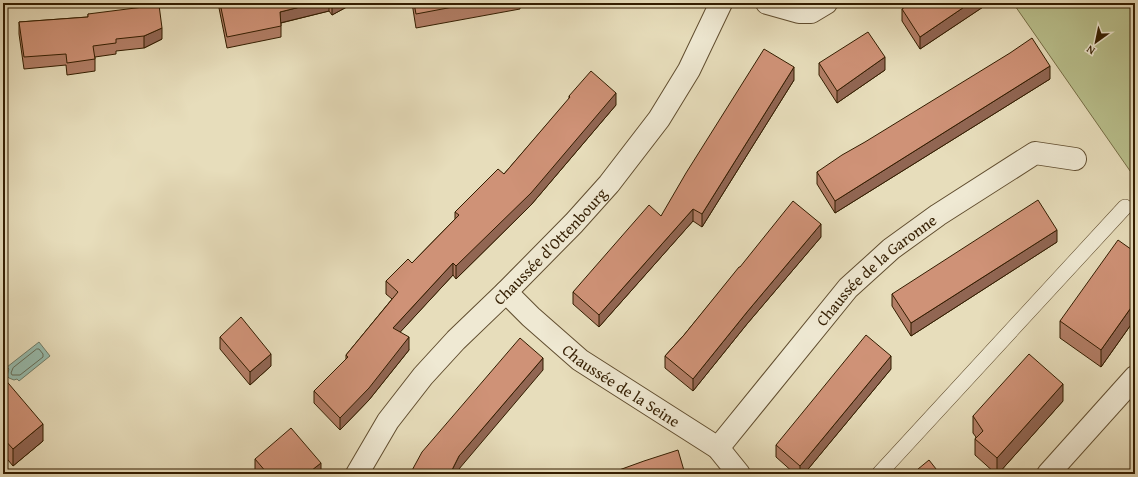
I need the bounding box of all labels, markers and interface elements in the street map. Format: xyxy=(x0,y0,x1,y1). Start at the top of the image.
north arrow xyxy=(1076,22,1116,62)
text: N xyxy=(1083,41,1098,59)
street label: Chaussée d'Ottenbourg xyxy=(488,182,612,310)
street label: Chaussée de la Garonne xyxy=(810,208,941,331)
street label: Chaussée de la Seine xyxy=(557,338,685,433)

